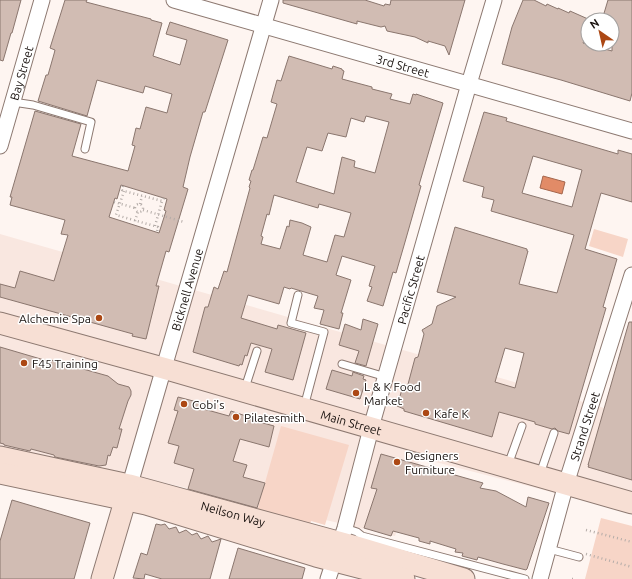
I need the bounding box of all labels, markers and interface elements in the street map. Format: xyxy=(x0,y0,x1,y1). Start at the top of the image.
north arrow xyxy=(580,12,620,52)
text: N xyxy=(588,16,601,31)
street label: Bay Street xyxy=(7,44,35,102)
street label: 3rd Street xyxy=(375,52,431,79)
street label: Bicknell Avenue xyxy=(169,247,205,332)
street label: Pacific Street xyxy=(394,253,426,326)
place label: Alchemie Spa xyxy=(19,312,91,325)
marker: Alchemie Spa xyxy=(94,313,104,323)
place label: F45 Training xyxy=(32,357,98,370)
marker: F45 Training xyxy=(19,358,29,368)
place label: L & K Food Market xyxy=(364,380,421,407)
marker: L & K Food Market xyxy=(351,388,361,398)
street label: Strand Street xyxy=(567,390,601,463)
place label: Cobi's xyxy=(192,398,224,411)
marker: Cobi's xyxy=(179,399,189,409)
street label: Main Street xyxy=(319,407,383,437)
place label: Kafe K xyxy=(434,407,469,420)
marker: Kafe K xyxy=(421,408,431,418)
place label: Pilatesmith xyxy=(244,411,305,424)
marker: Pilatesmith xyxy=(231,412,241,422)
place label: Designers Furniture xyxy=(405,449,458,476)
marker: Designers Furniture xyxy=(392,457,402,467)
street label: Neilson Way xyxy=(200,498,267,528)

